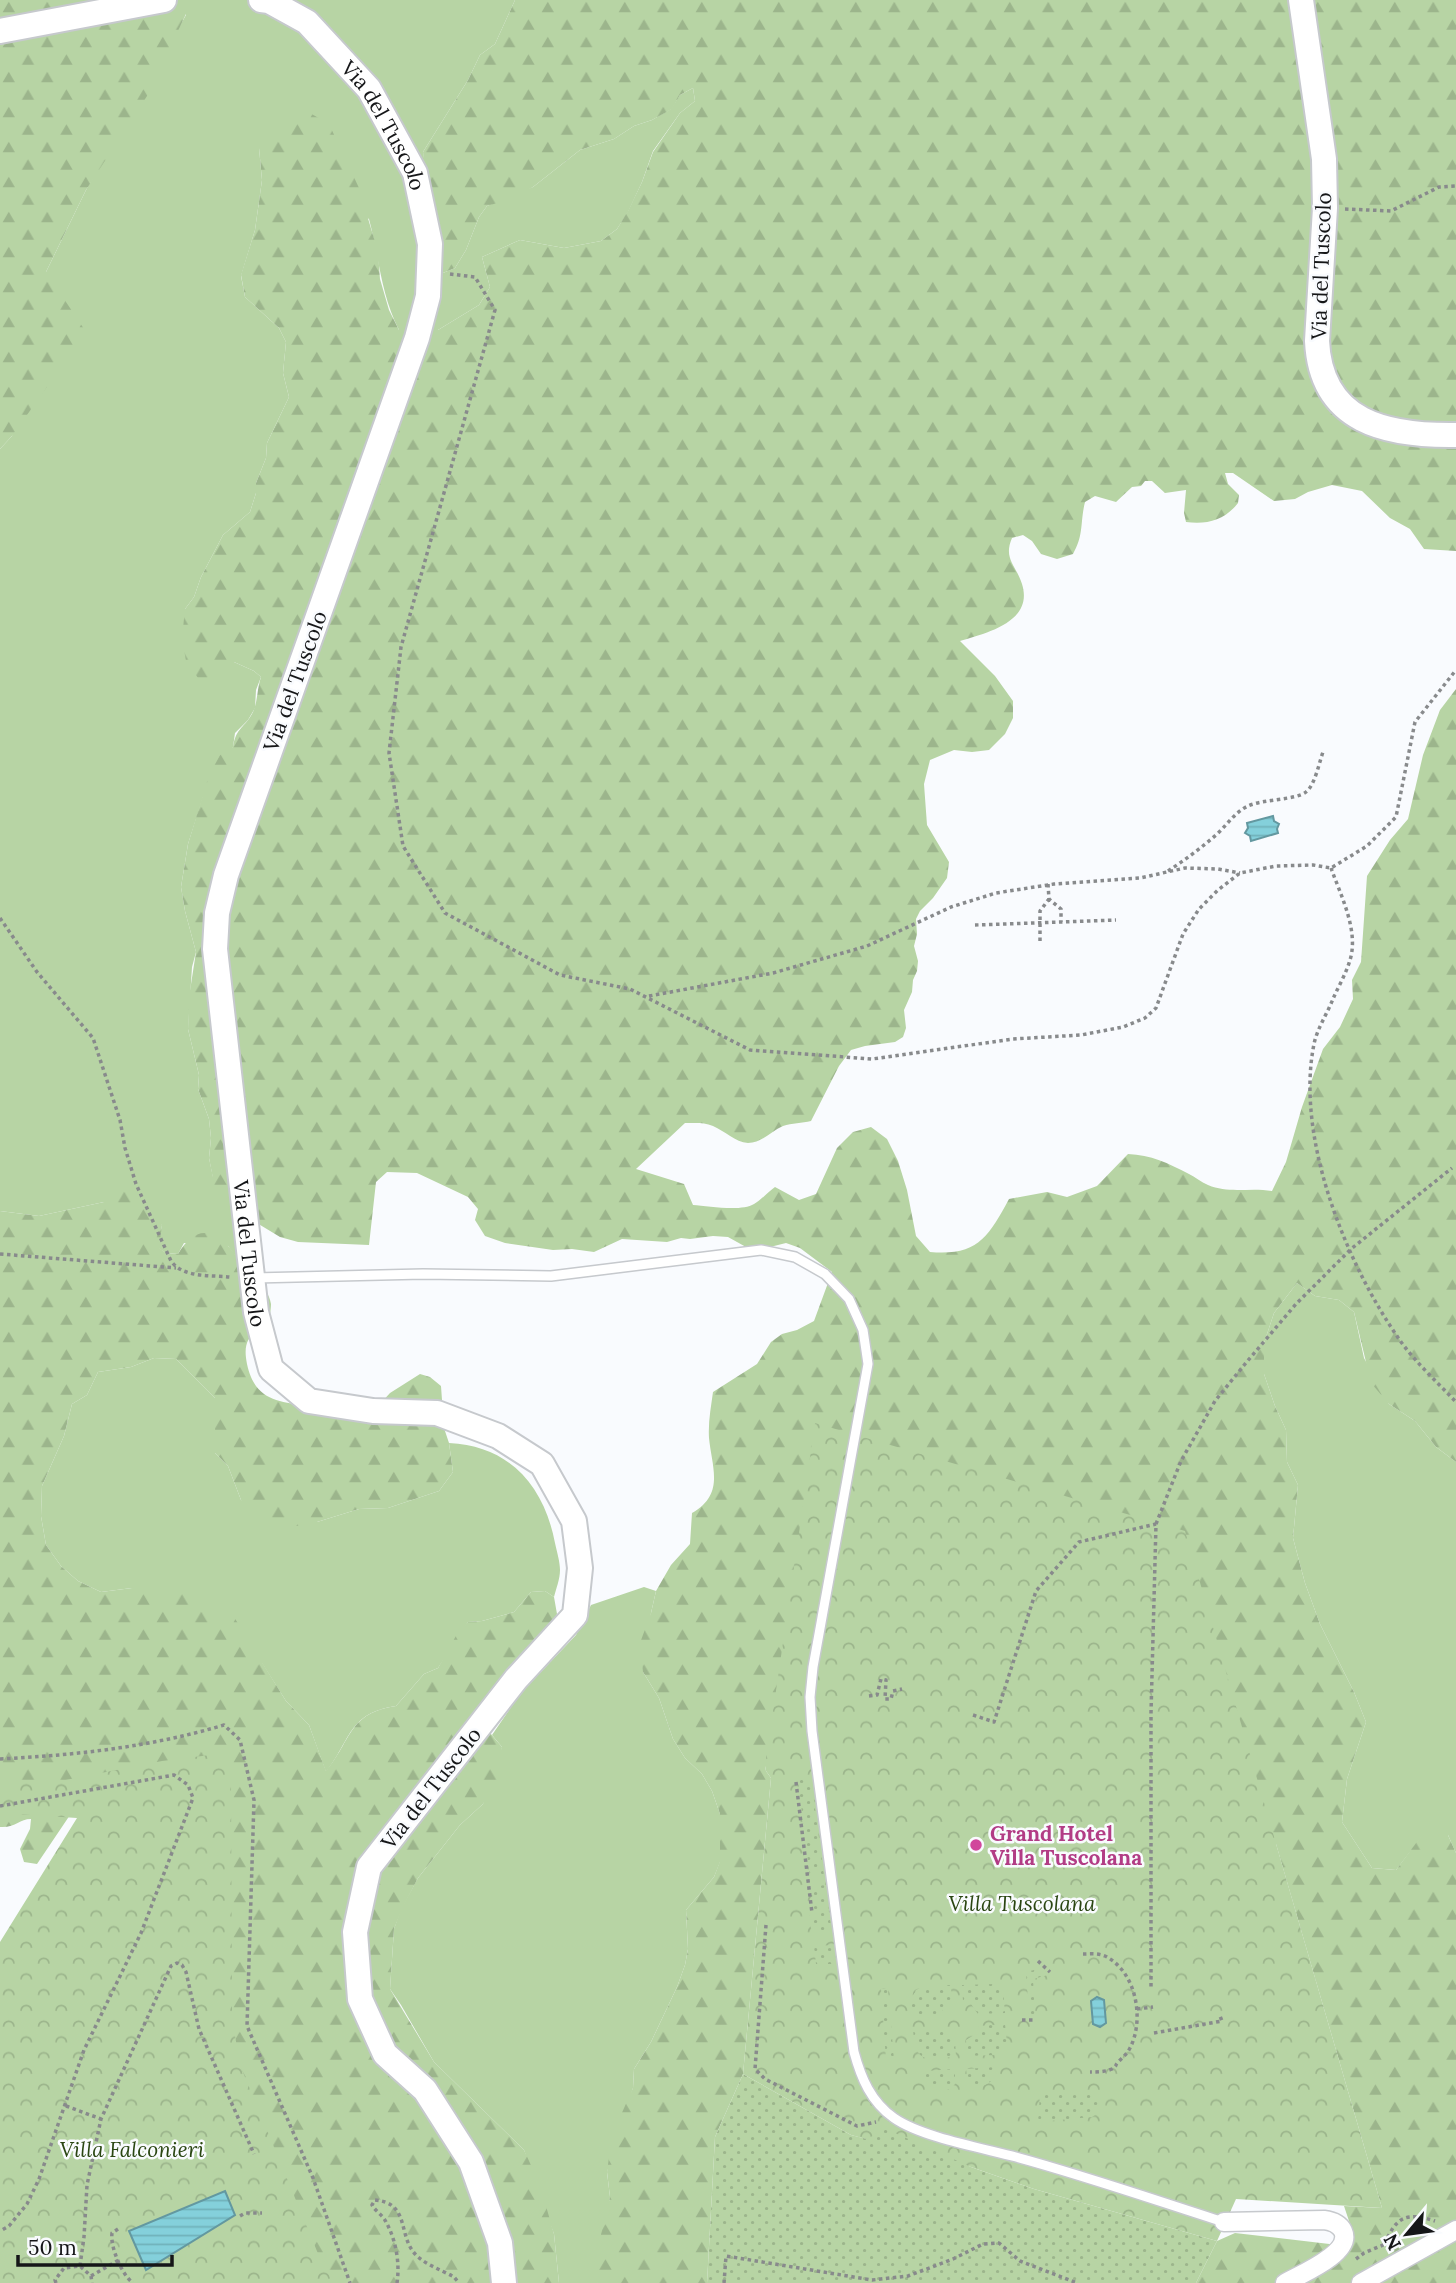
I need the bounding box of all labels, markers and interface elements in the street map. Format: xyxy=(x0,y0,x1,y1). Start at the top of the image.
street label: Via del Tuscolo xyxy=(335,54,432,193)
street label: Via del Tuscolo xyxy=(1305,192,1337,341)
street label: Via del Tuscolo xyxy=(257,607,333,756)
street label: Via del Tuscolo xyxy=(228,1178,273,1330)
street label: Via del Tuscolo xyxy=(374,1722,487,1855)
place label: Grand Hotel Villa Tuscolana xyxy=(990,1820,1142,1871)
marker: Grand Hotel Villa Tuscolana xyxy=(968,1837,984,1853)
park label: Villa Tuscolana xyxy=(948,1890,1096,1917)
park label: Villa Falconieri xyxy=(60,2136,204,2163)
north arrow xyxy=(1372,2199,1442,2269)
scale bar xyxy=(18,2224,172,2268)
text: N xyxy=(1378,2230,1406,2254)
text: 50 m xyxy=(28,2234,77,2261)

